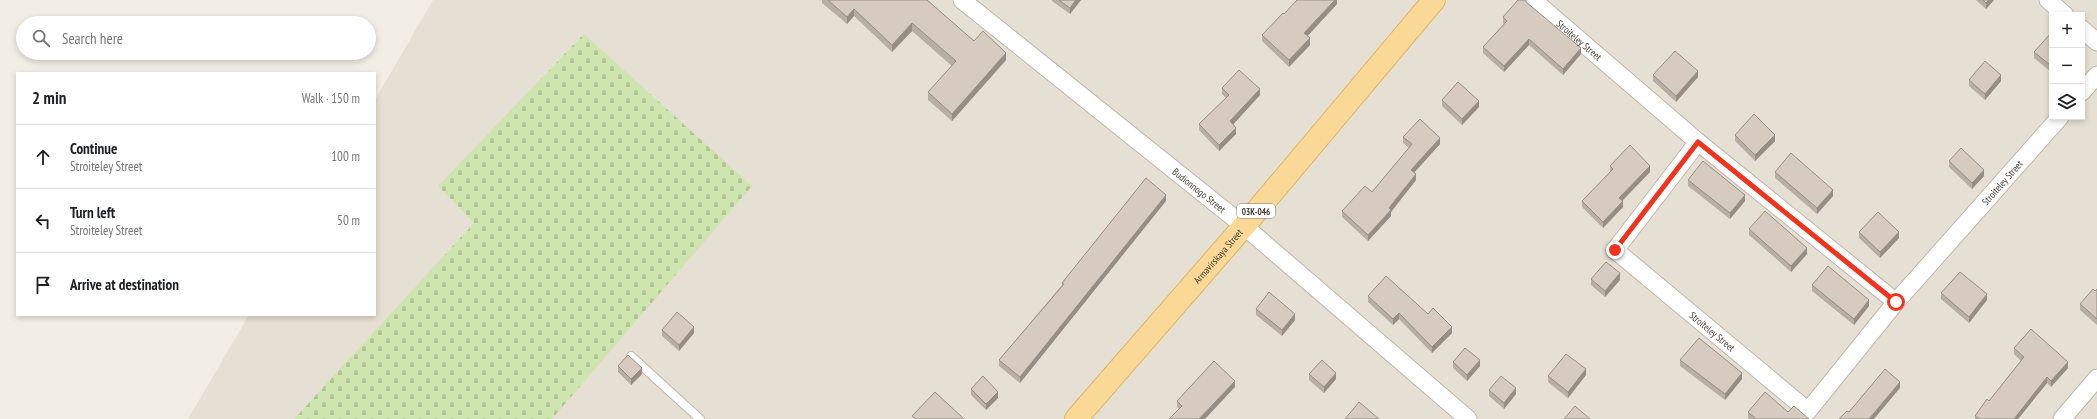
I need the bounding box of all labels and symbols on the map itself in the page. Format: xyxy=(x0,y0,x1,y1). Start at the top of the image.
street label: Stroiteley Street xyxy=(1554,17,1605,63)
street label: Stroiteley Street xyxy=(1979,157,2025,208)
street label: Budionnogo Street xyxy=(1170,165,1229,216)
road number: 03К-046 xyxy=(1237,204,1275,218)
street label: Armavirskaya Street xyxy=(1190,226,1245,286)
route end xyxy=(1606,241,1624,259)
route start xyxy=(1887,293,1905,311)
street label: Stroiteley Street xyxy=(1687,308,1738,354)

